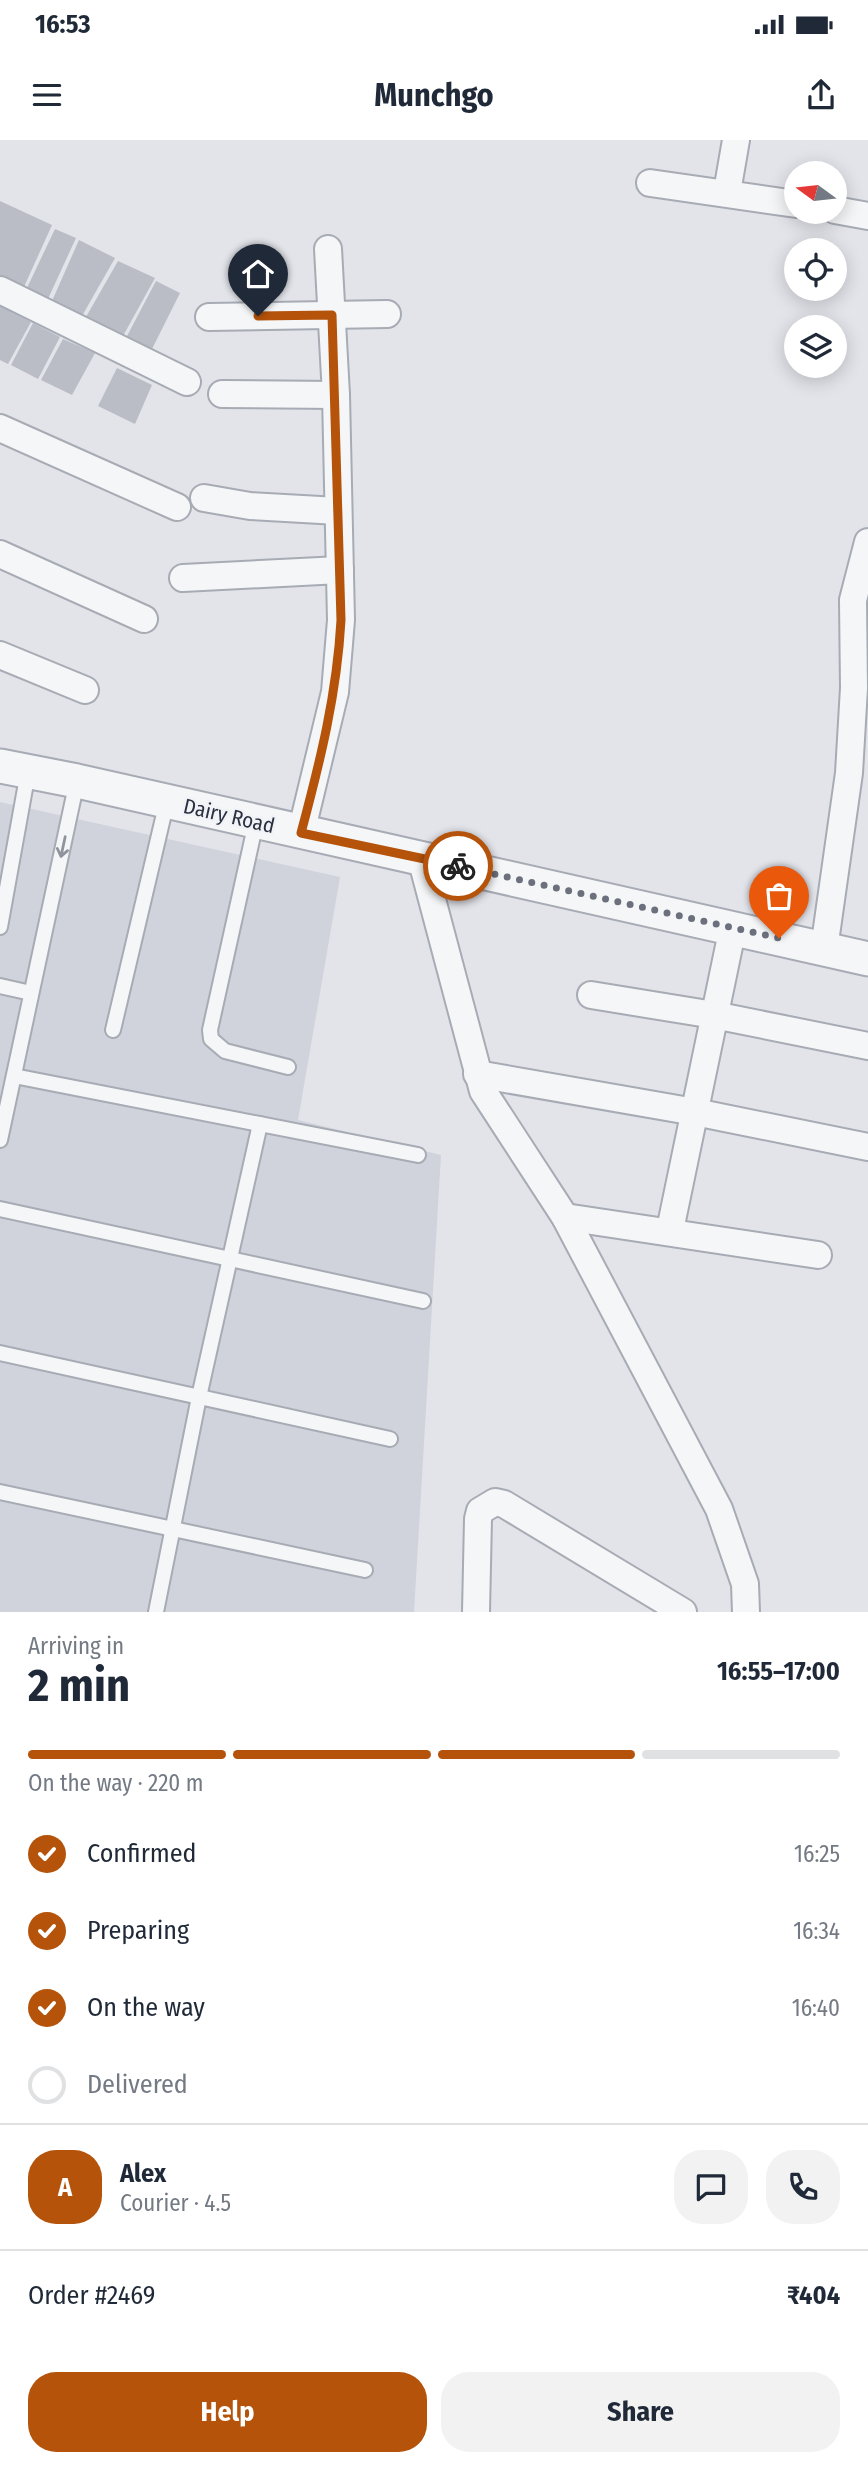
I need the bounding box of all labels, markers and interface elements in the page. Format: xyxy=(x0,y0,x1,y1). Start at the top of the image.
text: 16:53 xyxy=(35,9,91,40)
icon: menu xyxy=(28,76,66,114)
text: Munchgo xyxy=(374,76,494,114)
icon: share xyxy=(802,76,840,114)
north arrow xyxy=(784,161,847,224)
map controls xyxy=(784,161,847,378)
button: locate xyxy=(784,238,847,301)
pin xyxy=(228,244,288,316)
icon: home xyxy=(239,255,277,293)
button: layers xyxy=(784,315,847,378)
street label: Dairy Road xyxy=(181,793,277,839)
courier xyxy=(423,831,493,901)
one-way arrow xyxy=(55,835,69,858)
icon: bike xyxy=(439,847,477,885)
pin xyxy=(749,866,809,938)
icon: bag xyxy=(760,877,798,915)
text: Arriving in xyxy=(28,1632,124,1660)
text: 16:55–17:00 xyxy=(717,1656,840,1687)
text: 2 min xyxy=(28,1658,130,1713)
text: On the way · 220 m xyxy=(28,1769,203,1797)
icon: check xyxy=(28,1835,66,1873)
text: Confirmed xyxy=(87,1838,197,1869)
text: 16:25 xyxy=(794,1840,840,1868)
icon: check xyxy=(28,1912,66,1950)
text: Preparing xyxy=(87,1915,189,1946)
text: 16:34 xyxy=(793,1917,840,1945)
icon: check xyxy=(28,1989,66,2027)
text: On the way xyxy=(87,1992,205,2023)
text: 16:40 xyxy=(792,1994,840,2022)
text: Delivered xyxy=(87,2069,188,2100)
button: chat xyxy=(674,2150,748,2224)
button: phone xyxy=(766,2150,840,2224)
text: Alex xyxy=(120,2158,166,2189)
text: A xyxy=(58,2172,72,2203)
text: Courier · 4.5 xyxy=(120,2189,231,2217)
text: Order #2469 xyxy=(28,2280,155,2311)
text: ₹404 xyxy=(787,2280,840,2311)
button: Help xyxy=(28,2372,427,2452)
button: Share xyxy=(441,2372,840,2452)

